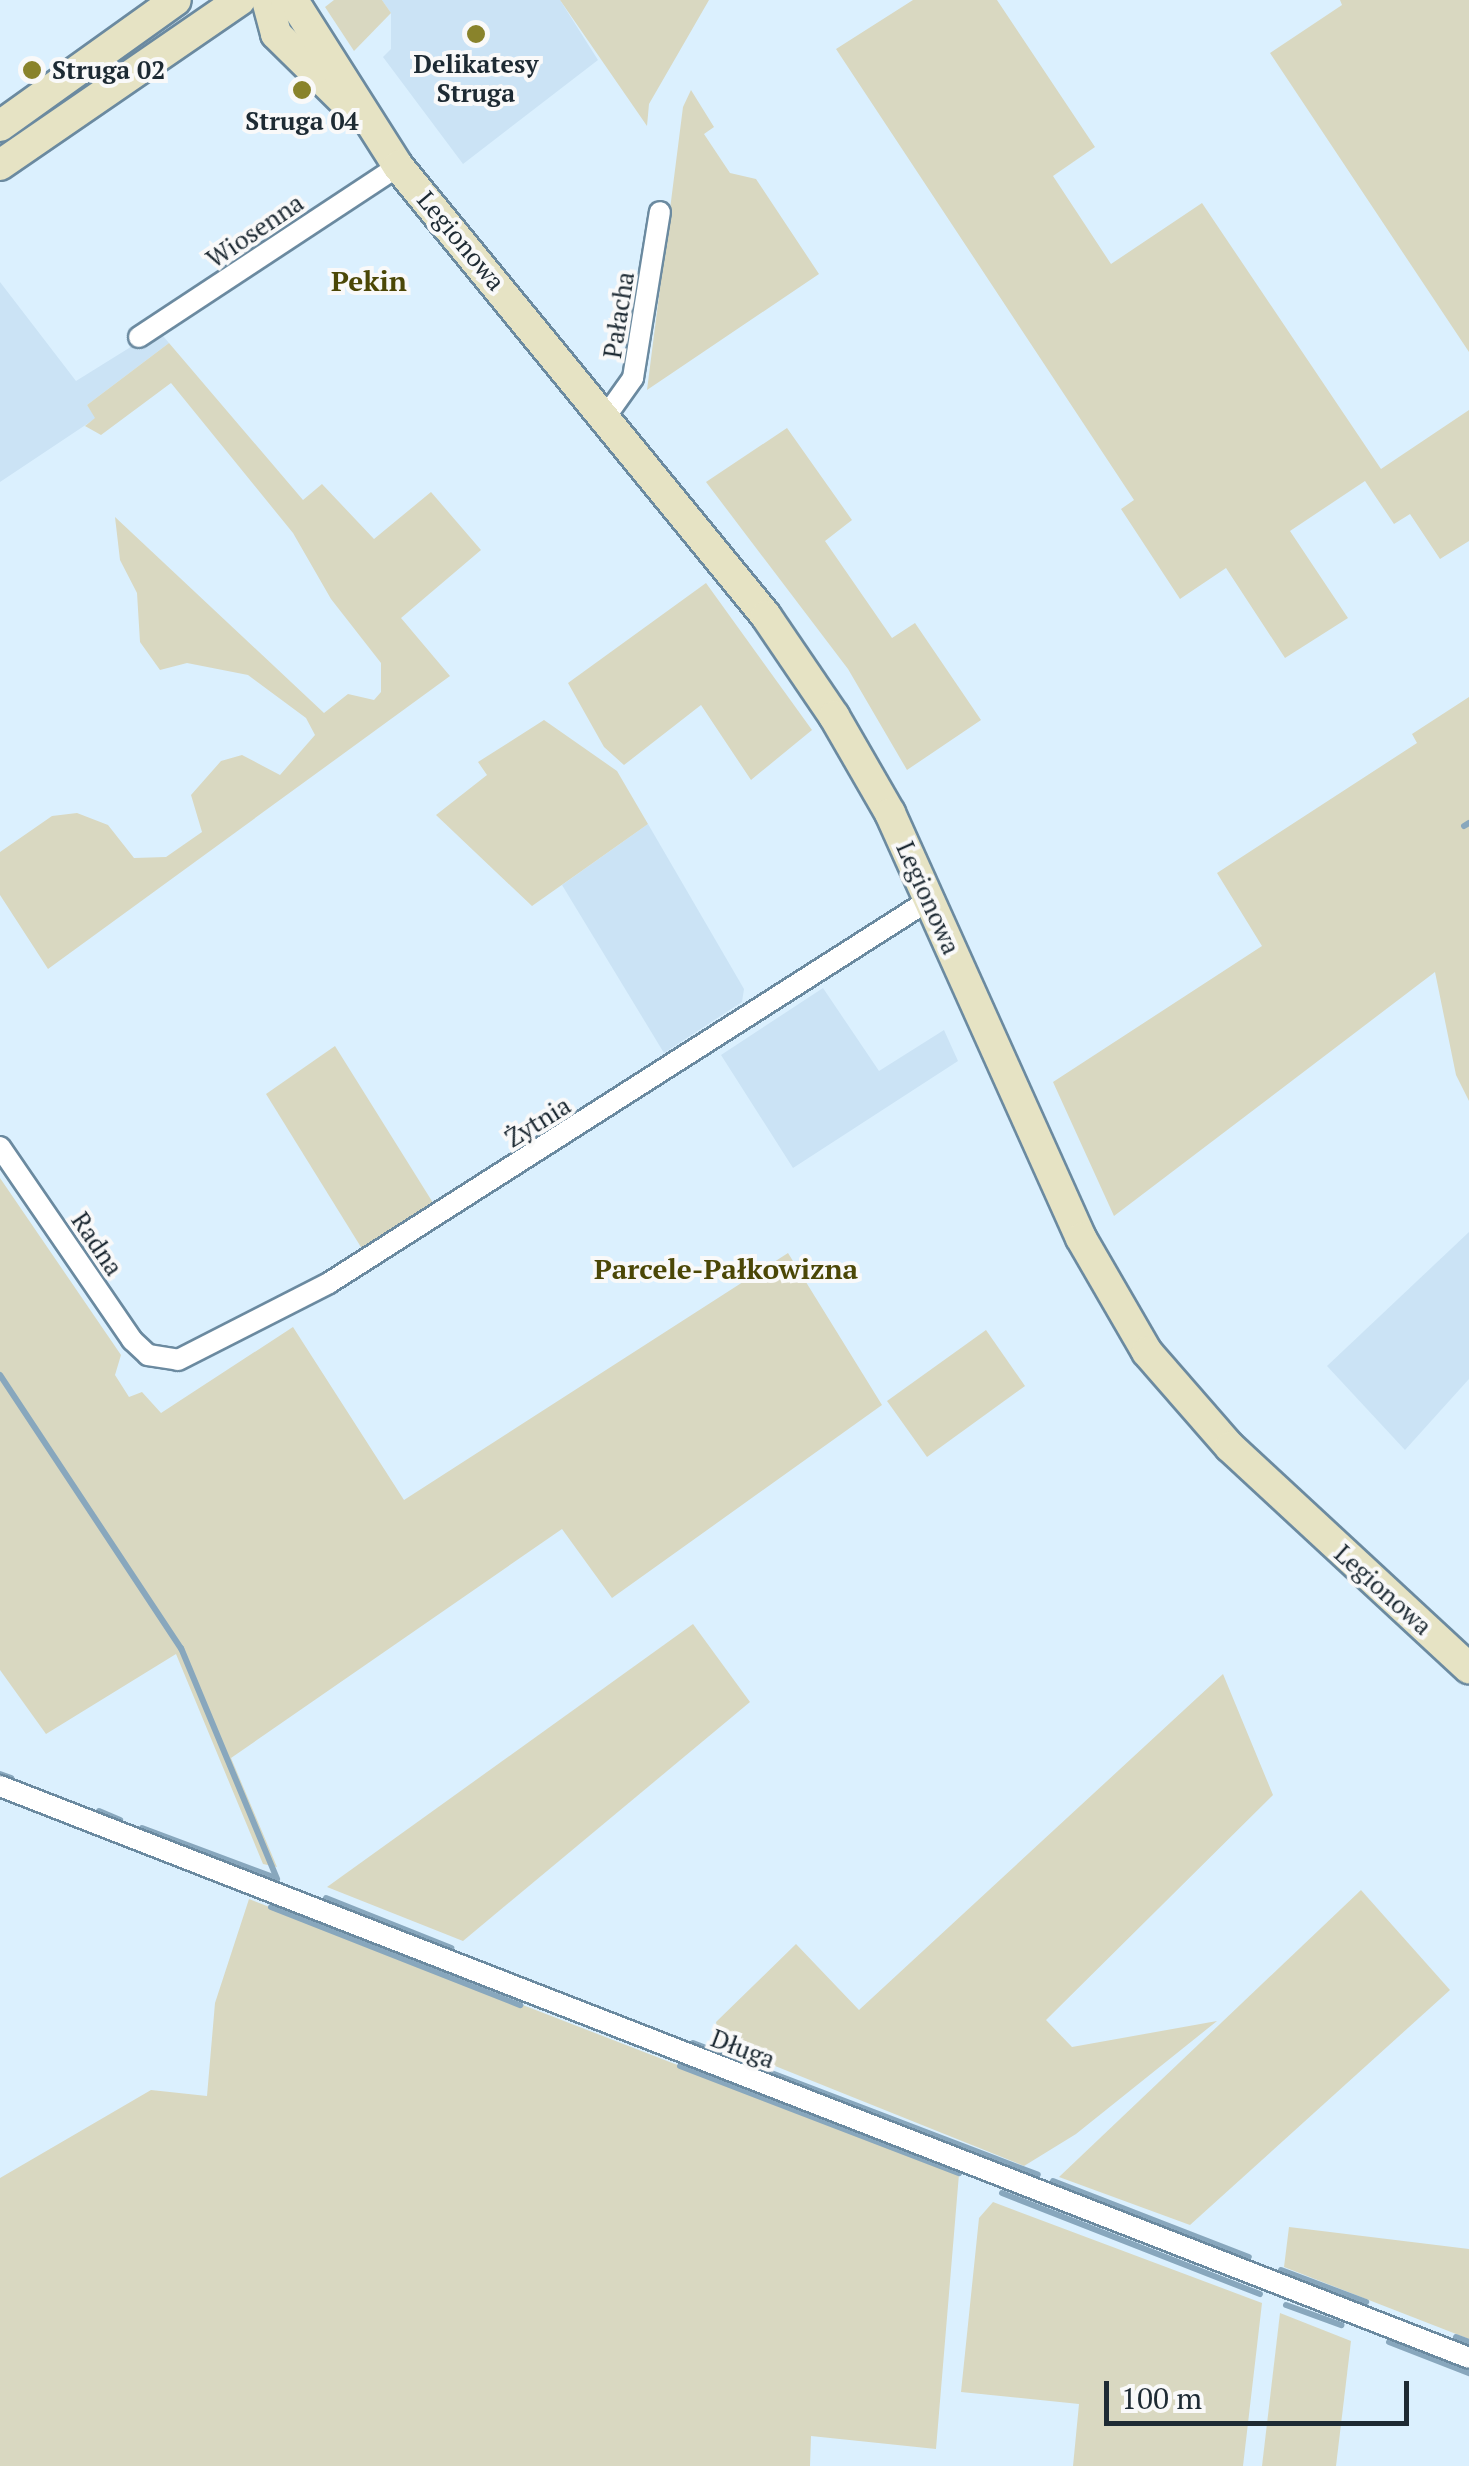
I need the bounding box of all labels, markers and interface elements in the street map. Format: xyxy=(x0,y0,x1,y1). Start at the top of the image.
marker: Delikatesy Struga xyxy=(465,23,487,45)
place label: Delikatesy Struga xyxy=(414,50,538,109)
place label: Struga 02 xyxy=(52,55,165,85)
marker: Struga 02 xyxy=(21,59,43,81)
marker: Struga 04 xyxy=(291,79,313,101)
place label: Struga 04 xyxy=(245,106,359,136)
street label: Legionowa xyxy=(411,185,511,297)
street label: Wiosenna xyxy=(201,188,309,274)
district label: Pekin xyxy=(331,264,407,298)
street label: Pałacha xyxy=(597,270,641,360)
street label: Legionowa xyxy=(890,837,966,959)
street label: Żytnia xyxy=(500,1090,576,1154)
street label: Radna xyxy=(65,1207,129,1281)
district label: Parcele-Pałkowizna xyxy=(594,1252,858,1286)
street label: Legionowa xyxy=(1328,1539,1438,1641)
street label: Długa xyxy=(707,2023,779,2075)
scale bar xyxy=(1109,2361,1414,2423)
text: 100 m xyxy=(1121,2378,1202,2418)

